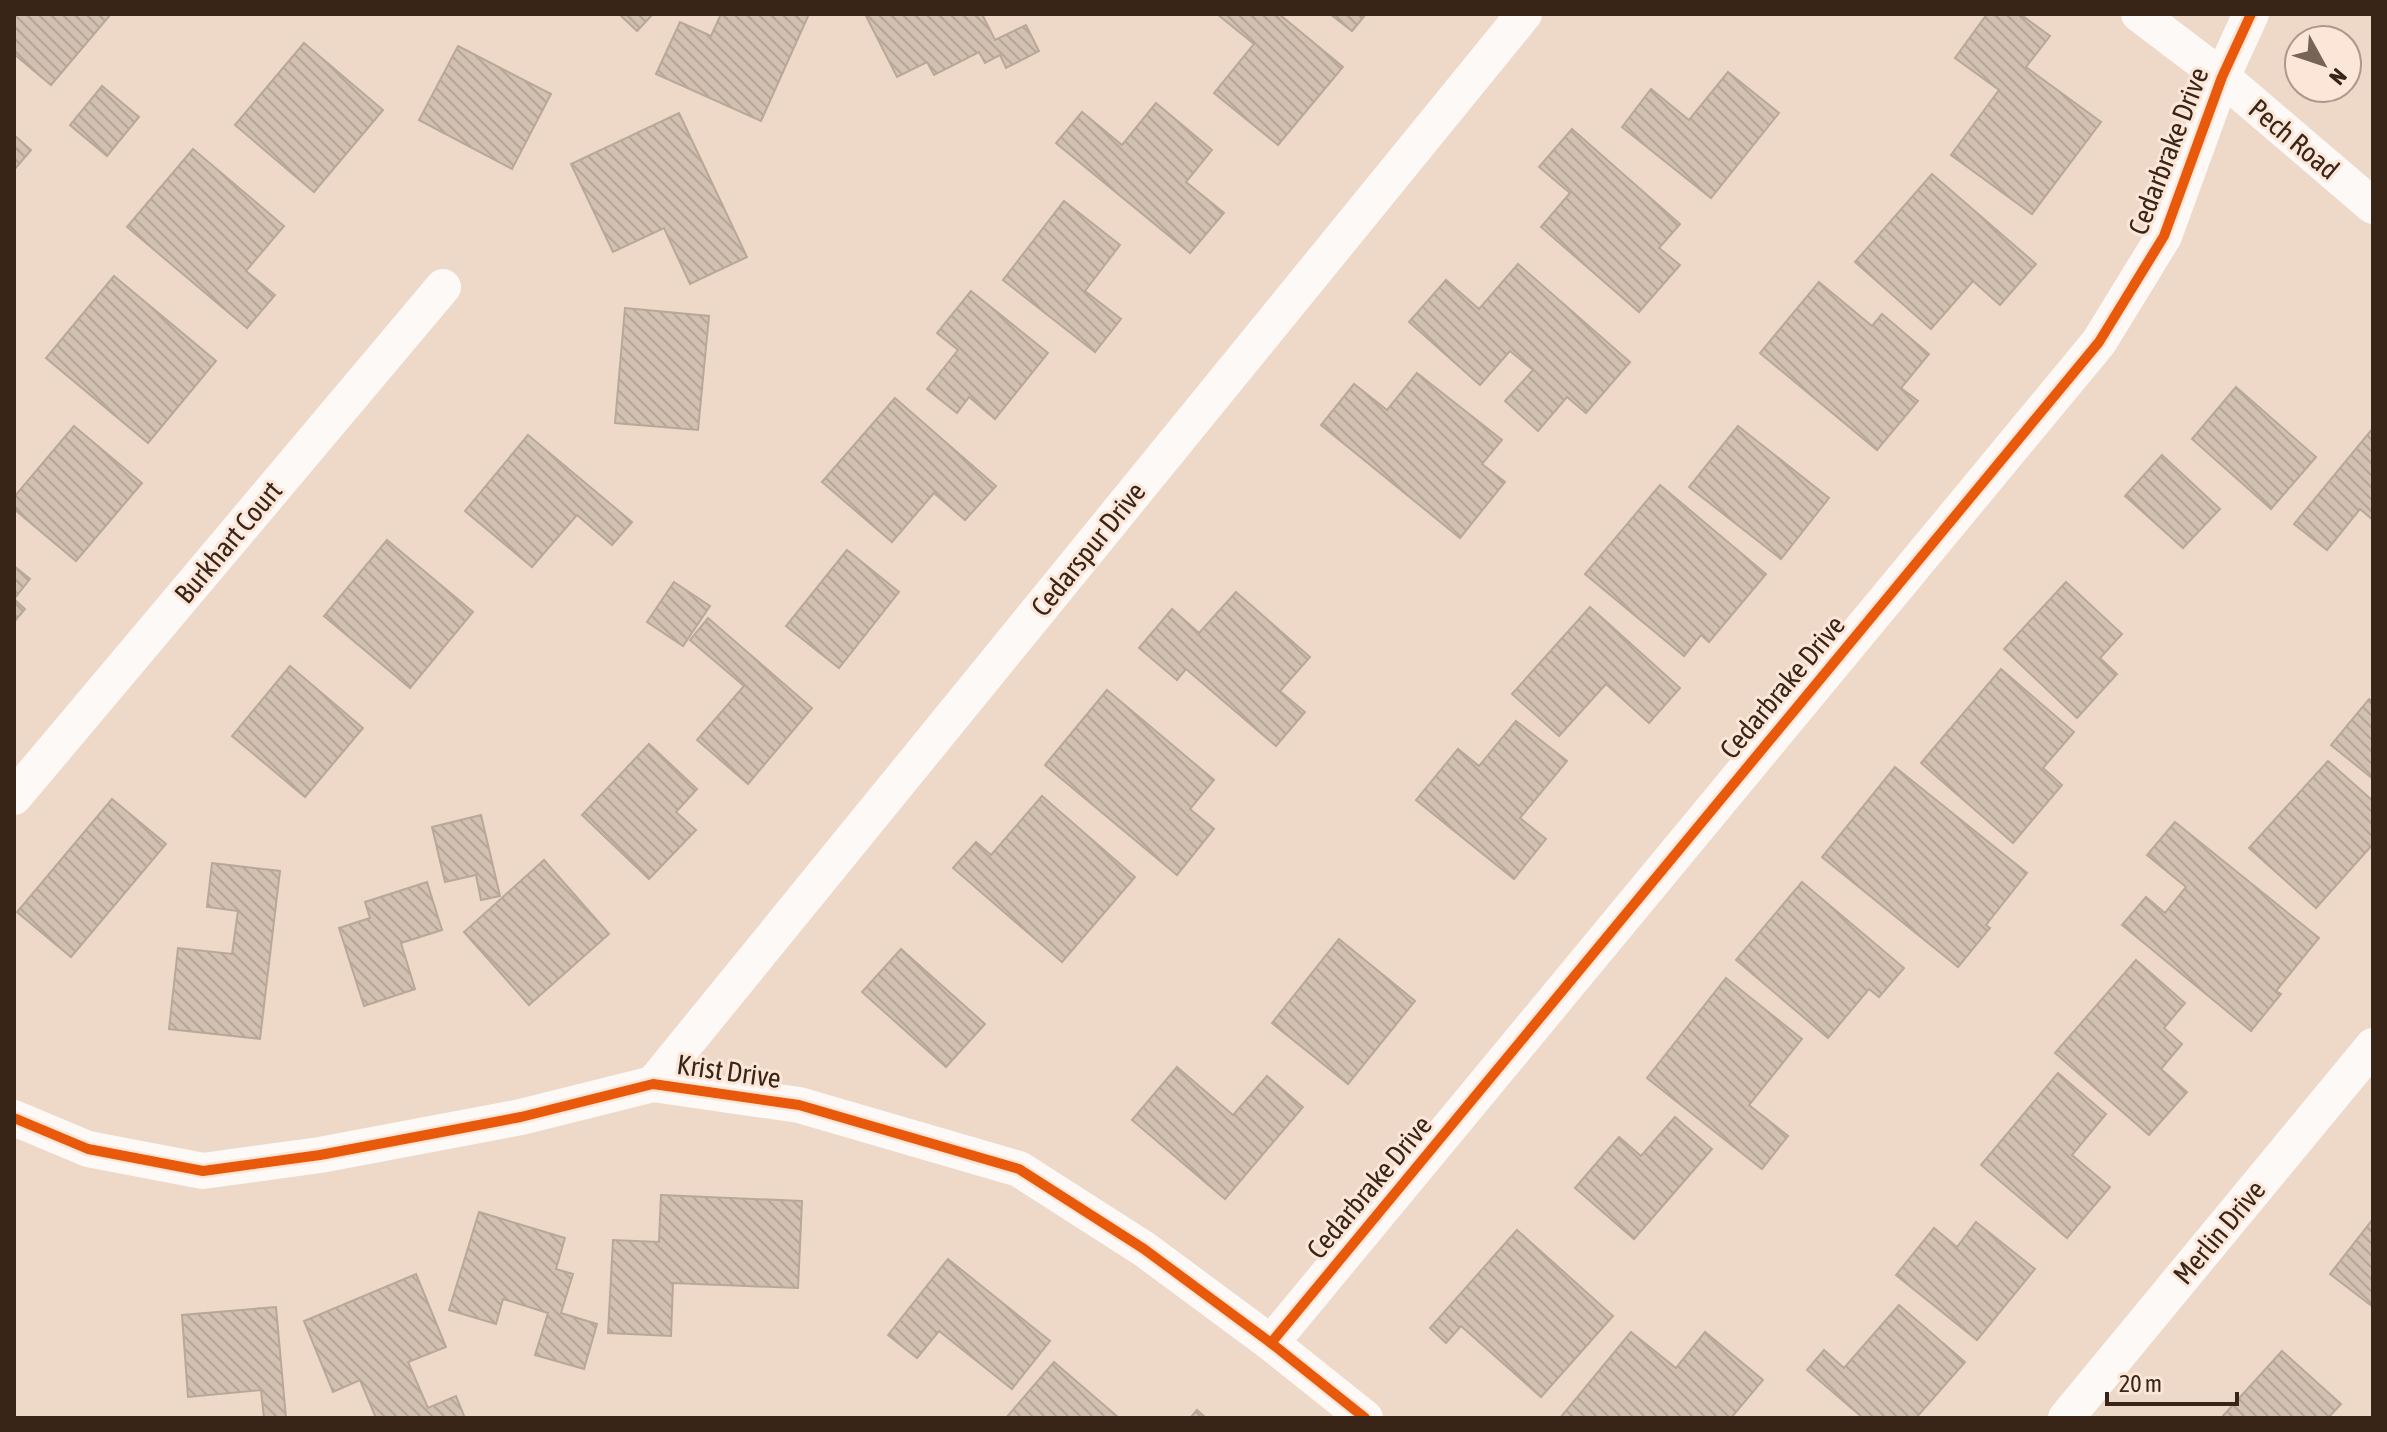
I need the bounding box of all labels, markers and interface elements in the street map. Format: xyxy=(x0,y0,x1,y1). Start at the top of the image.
north arrow xyxy=(2283,24,2363,104)
street label: Cedarbrake Drive xyxy=(2121,63,2215,239)
text: N xyxy=(2324,64,2352,90)
street label: Pech Road xyxy=(2243,92,2345,186)
street label: Burkhart Court xyxy=(168,475,288,609)
street label: Cedarspur Drive xyxy=(1024,476,1152,622)
street label: Cedarbrake Drive xyxy=(1713,609,1851,765)
street label: Krist Drive xyxy=(675,1048,783,1094)
street label: Cedarbrake Drive xyxy=(1300,1109,1438,1265)
street label: Merlin Drive xyxy=(2166,1174,2272,1290)
scale bar xyxy=(2107,1356,2237,1406)
text: 20 m xyxy=(2119,1370,2162,1397)

